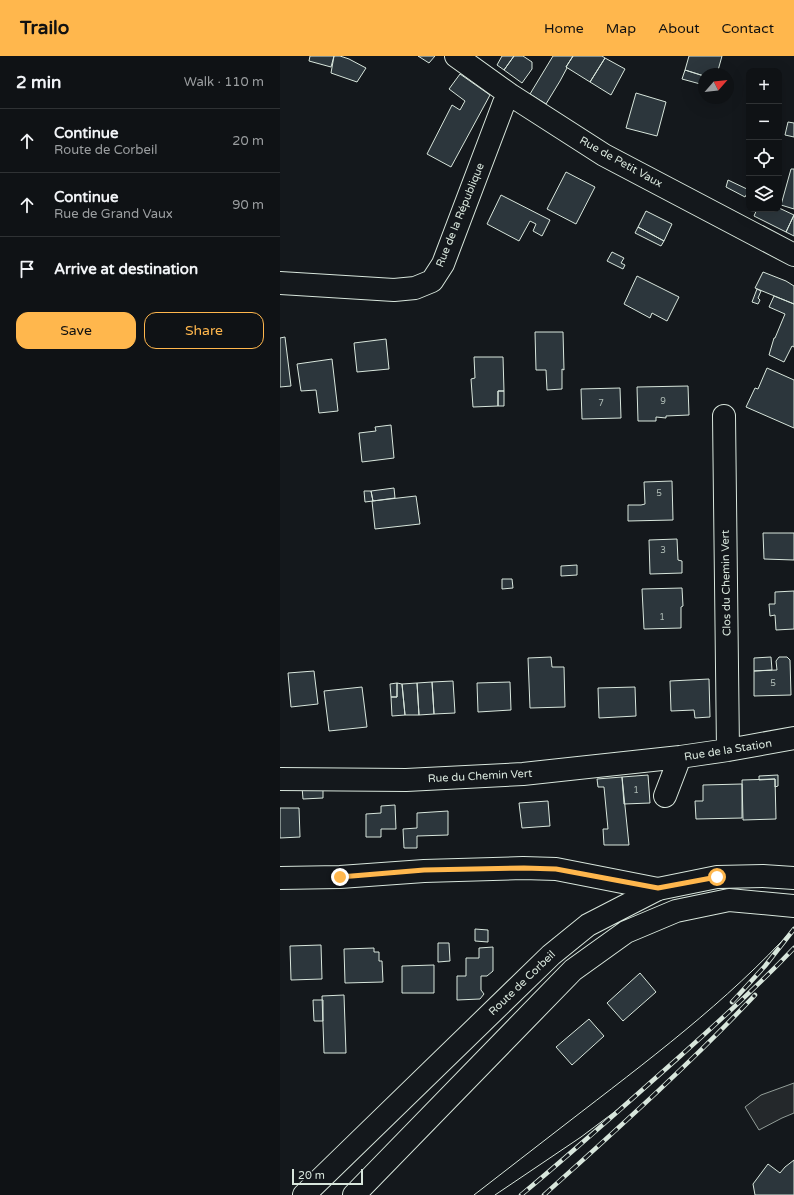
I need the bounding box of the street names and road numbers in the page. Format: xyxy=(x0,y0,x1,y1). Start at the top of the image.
street label: Rue de Petit Vaux xyxy=(577,134,665,190)
street label: Rue de la République xyxy=(433,161,487,269)
street label: Clos du Chemin Vert xyxy=(719,530,733,636)
street label: Rue de la Station xyxy=(683,737,773,763)
street label: Rue du Chemin Vert xyxy=(427,767,533,785)
street label: Route de Corbeil xyxy=(486,948,558,1018)

